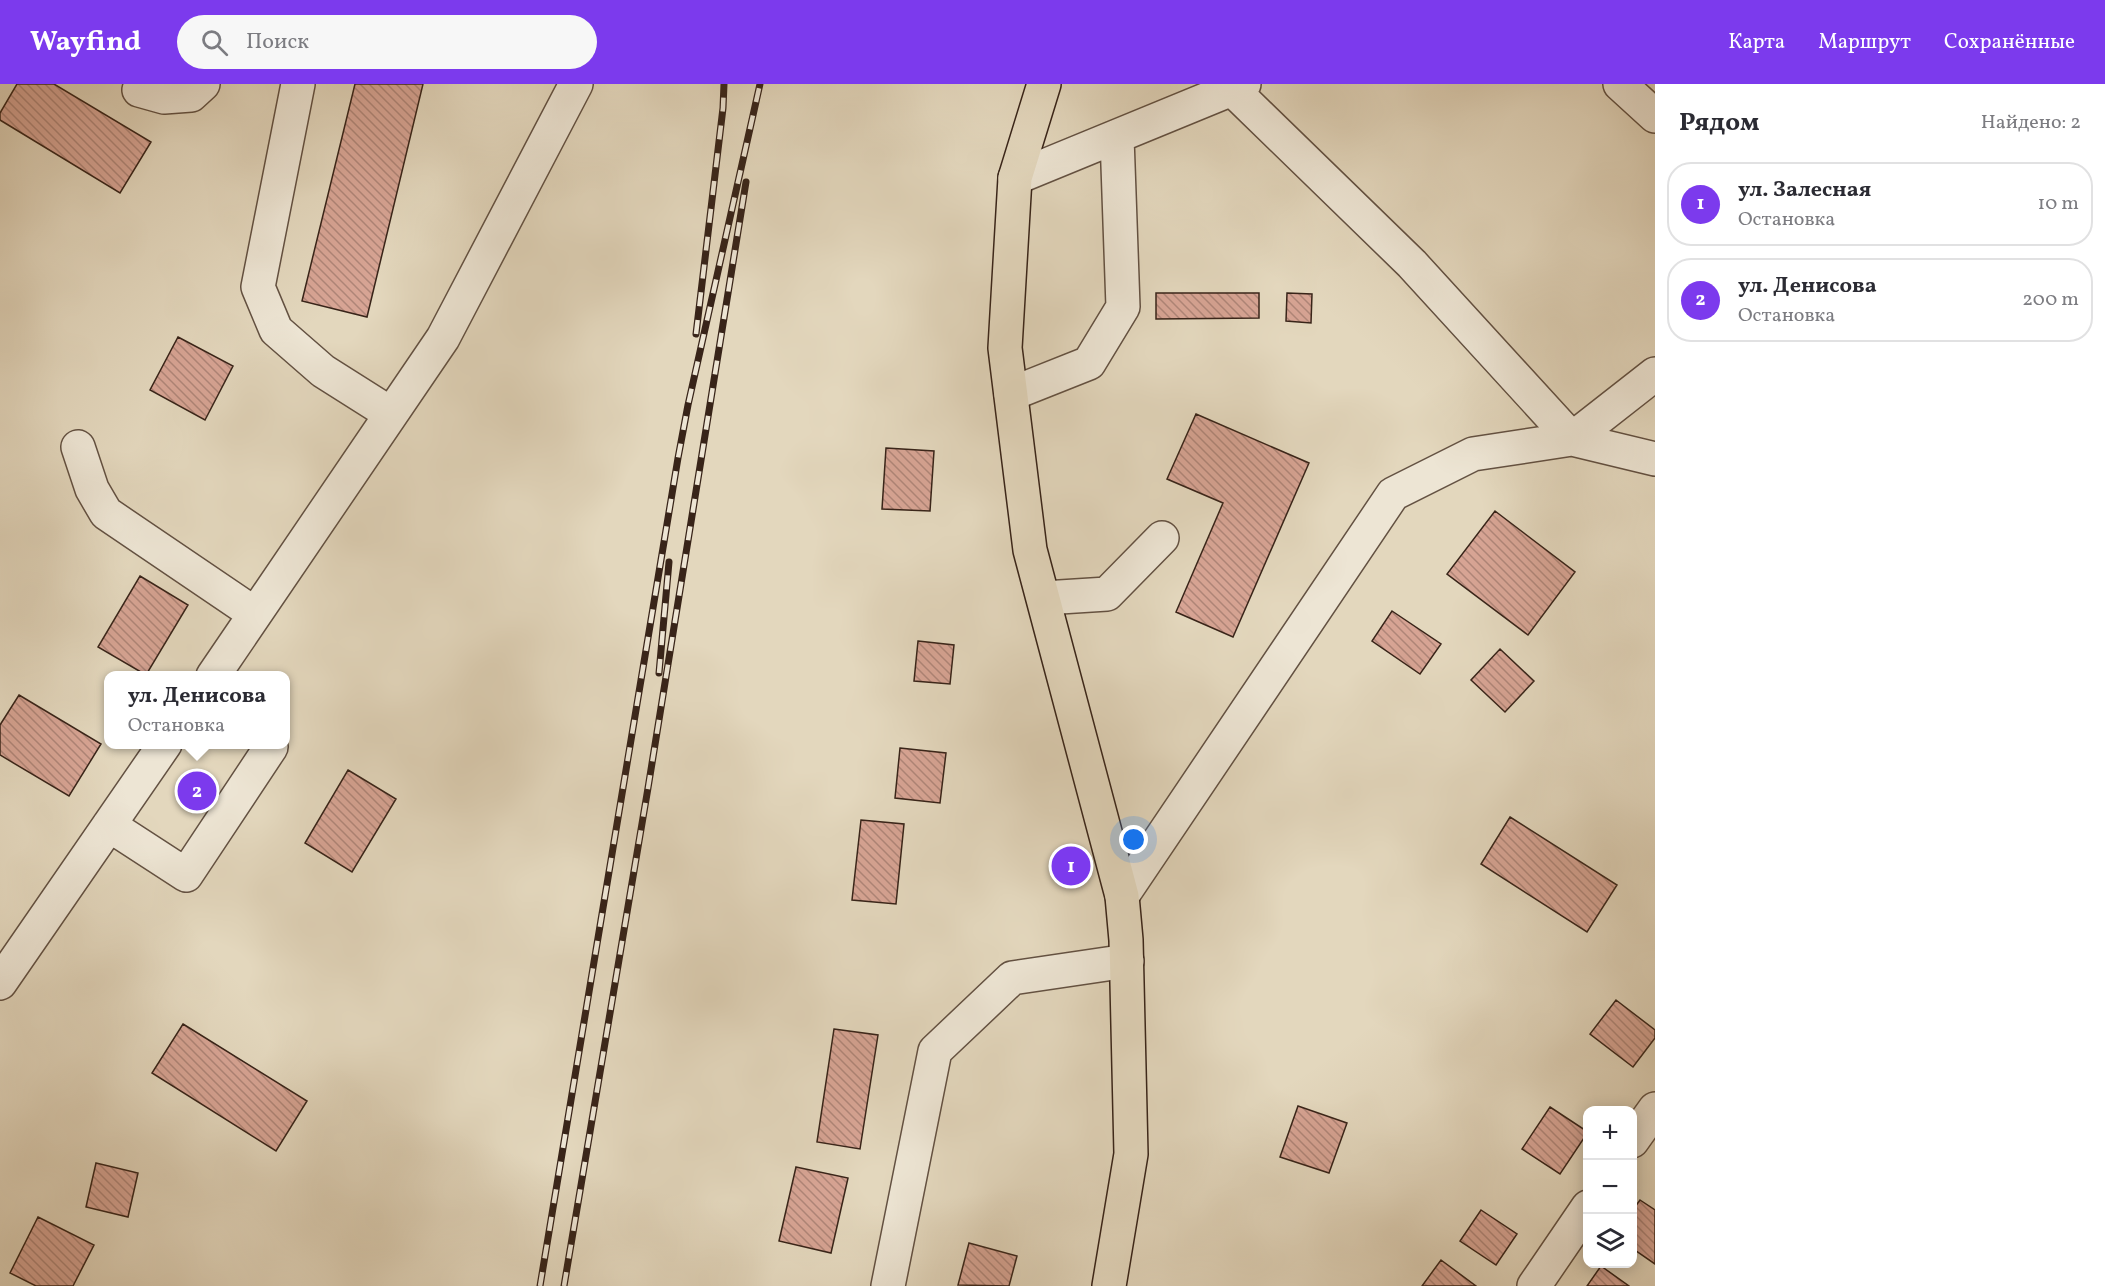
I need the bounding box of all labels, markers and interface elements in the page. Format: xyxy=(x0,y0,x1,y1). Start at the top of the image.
search box xyxy=(177,15,597,69)
text: Wayfind xyxy=(30,23,141,62)
icon: search xyxy=(198,26,231,59)
text: Поиск xyxy=(246,27,309,58)
text: Карта xyxy=(1728,28,1785,57)
text: Маршрут xyxy=(1818,28,1911,57)
text: Сохранённые xyxy=(1944,28,2075,57)
text: Рядом xyxy=(1679,105,1759,141)
text: Найдено: 2 xyxy=(1981,109,2081,137)
text: ул. Залесная xyxy=(1738,175,1871,206)
text: 1 xyxy=(1696,190,1705,218)
text: 10 m xyxy=(2038,190,2079,218)
text: Остановка xyxy=(1738,206,1835,234)
text: ул. Денисова xyxy=(1738,271,1877,302)
text: 2 xyxy=(1695,286,1706,314)
text: 200 m xyxy=(2022,286,2079,314)
text: Остановка xyxy=(1738,302,1835,330)
popup xyxy=(104,671,290,749)
text: ул. Денисова xyxy=(128,681,266,712)
text: Остановка xyxy=(128,712,225,740)
pin: 2 xyxy=(178,768,216,814)
your location xyxy=(1119,825,1148,854)
pin: 1 xyxy=(1052,844,1090,888)
map controls xyxy=(1583,1106,1637,1268)
button: + xyxy=(1583,1106,1637,1160)
button: − xyxy=(1583,1160,1637,1214)
button: layers xyxy=(1583,1214,1637,1268)

